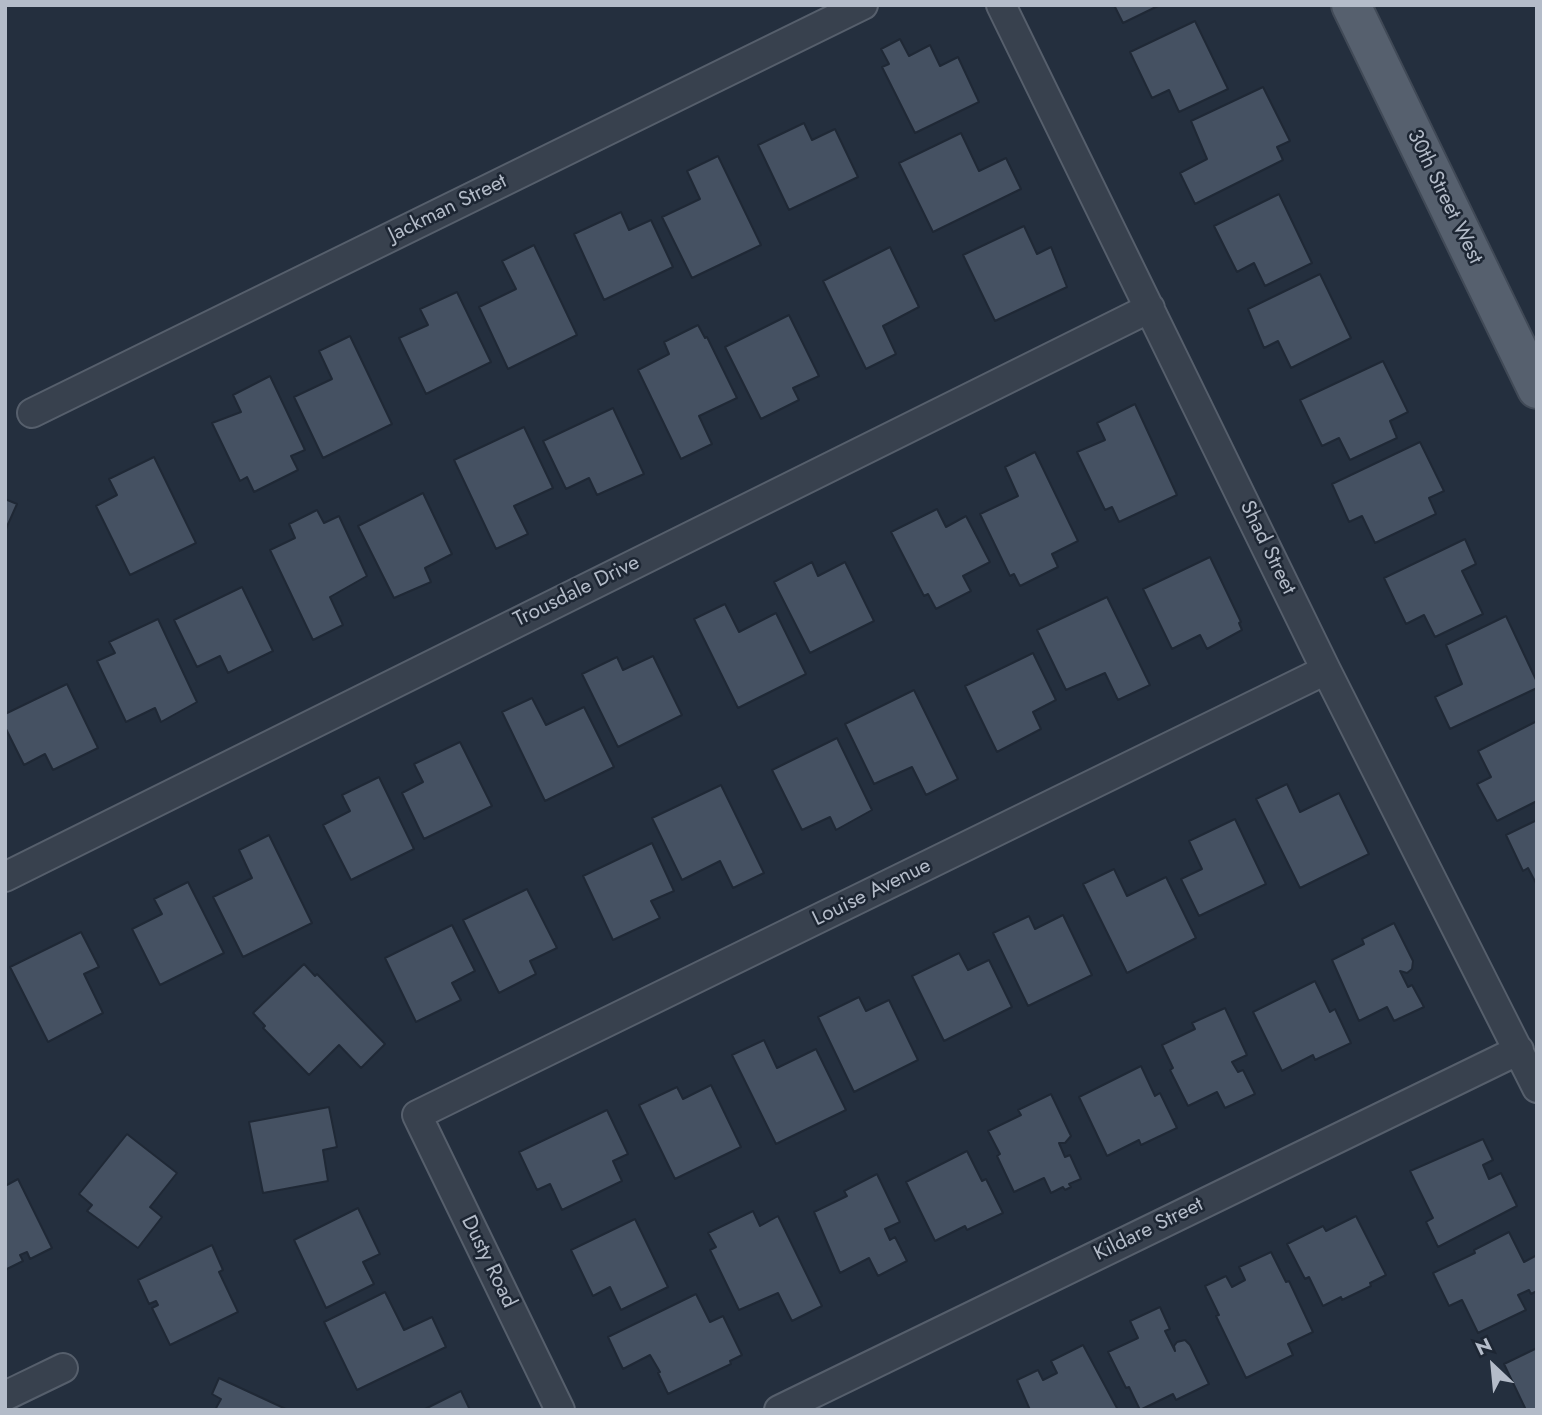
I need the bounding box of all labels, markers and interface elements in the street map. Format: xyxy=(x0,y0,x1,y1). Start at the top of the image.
street label: 30th Street West xyxy=(1401,126,1487,268)
street label: Jackman Street xyxy=(385,170,511,248)
street label: Shad Street xyxy=(1234,497,1300,599)
street label: Trousdale Drive xyxy=(510,551,644,633)
street label: Louise Avenue xyxy=(809,854,935,932)
street label: Kildare Street xyxy=(1090,1193,1208,1267)
street label: Dusty Road xyxy=(455,1212,521,1312)
north arrow xyxy=(1458,1331,1528,1401)
text: N xyxy=(1471,1331,1496,1362)

